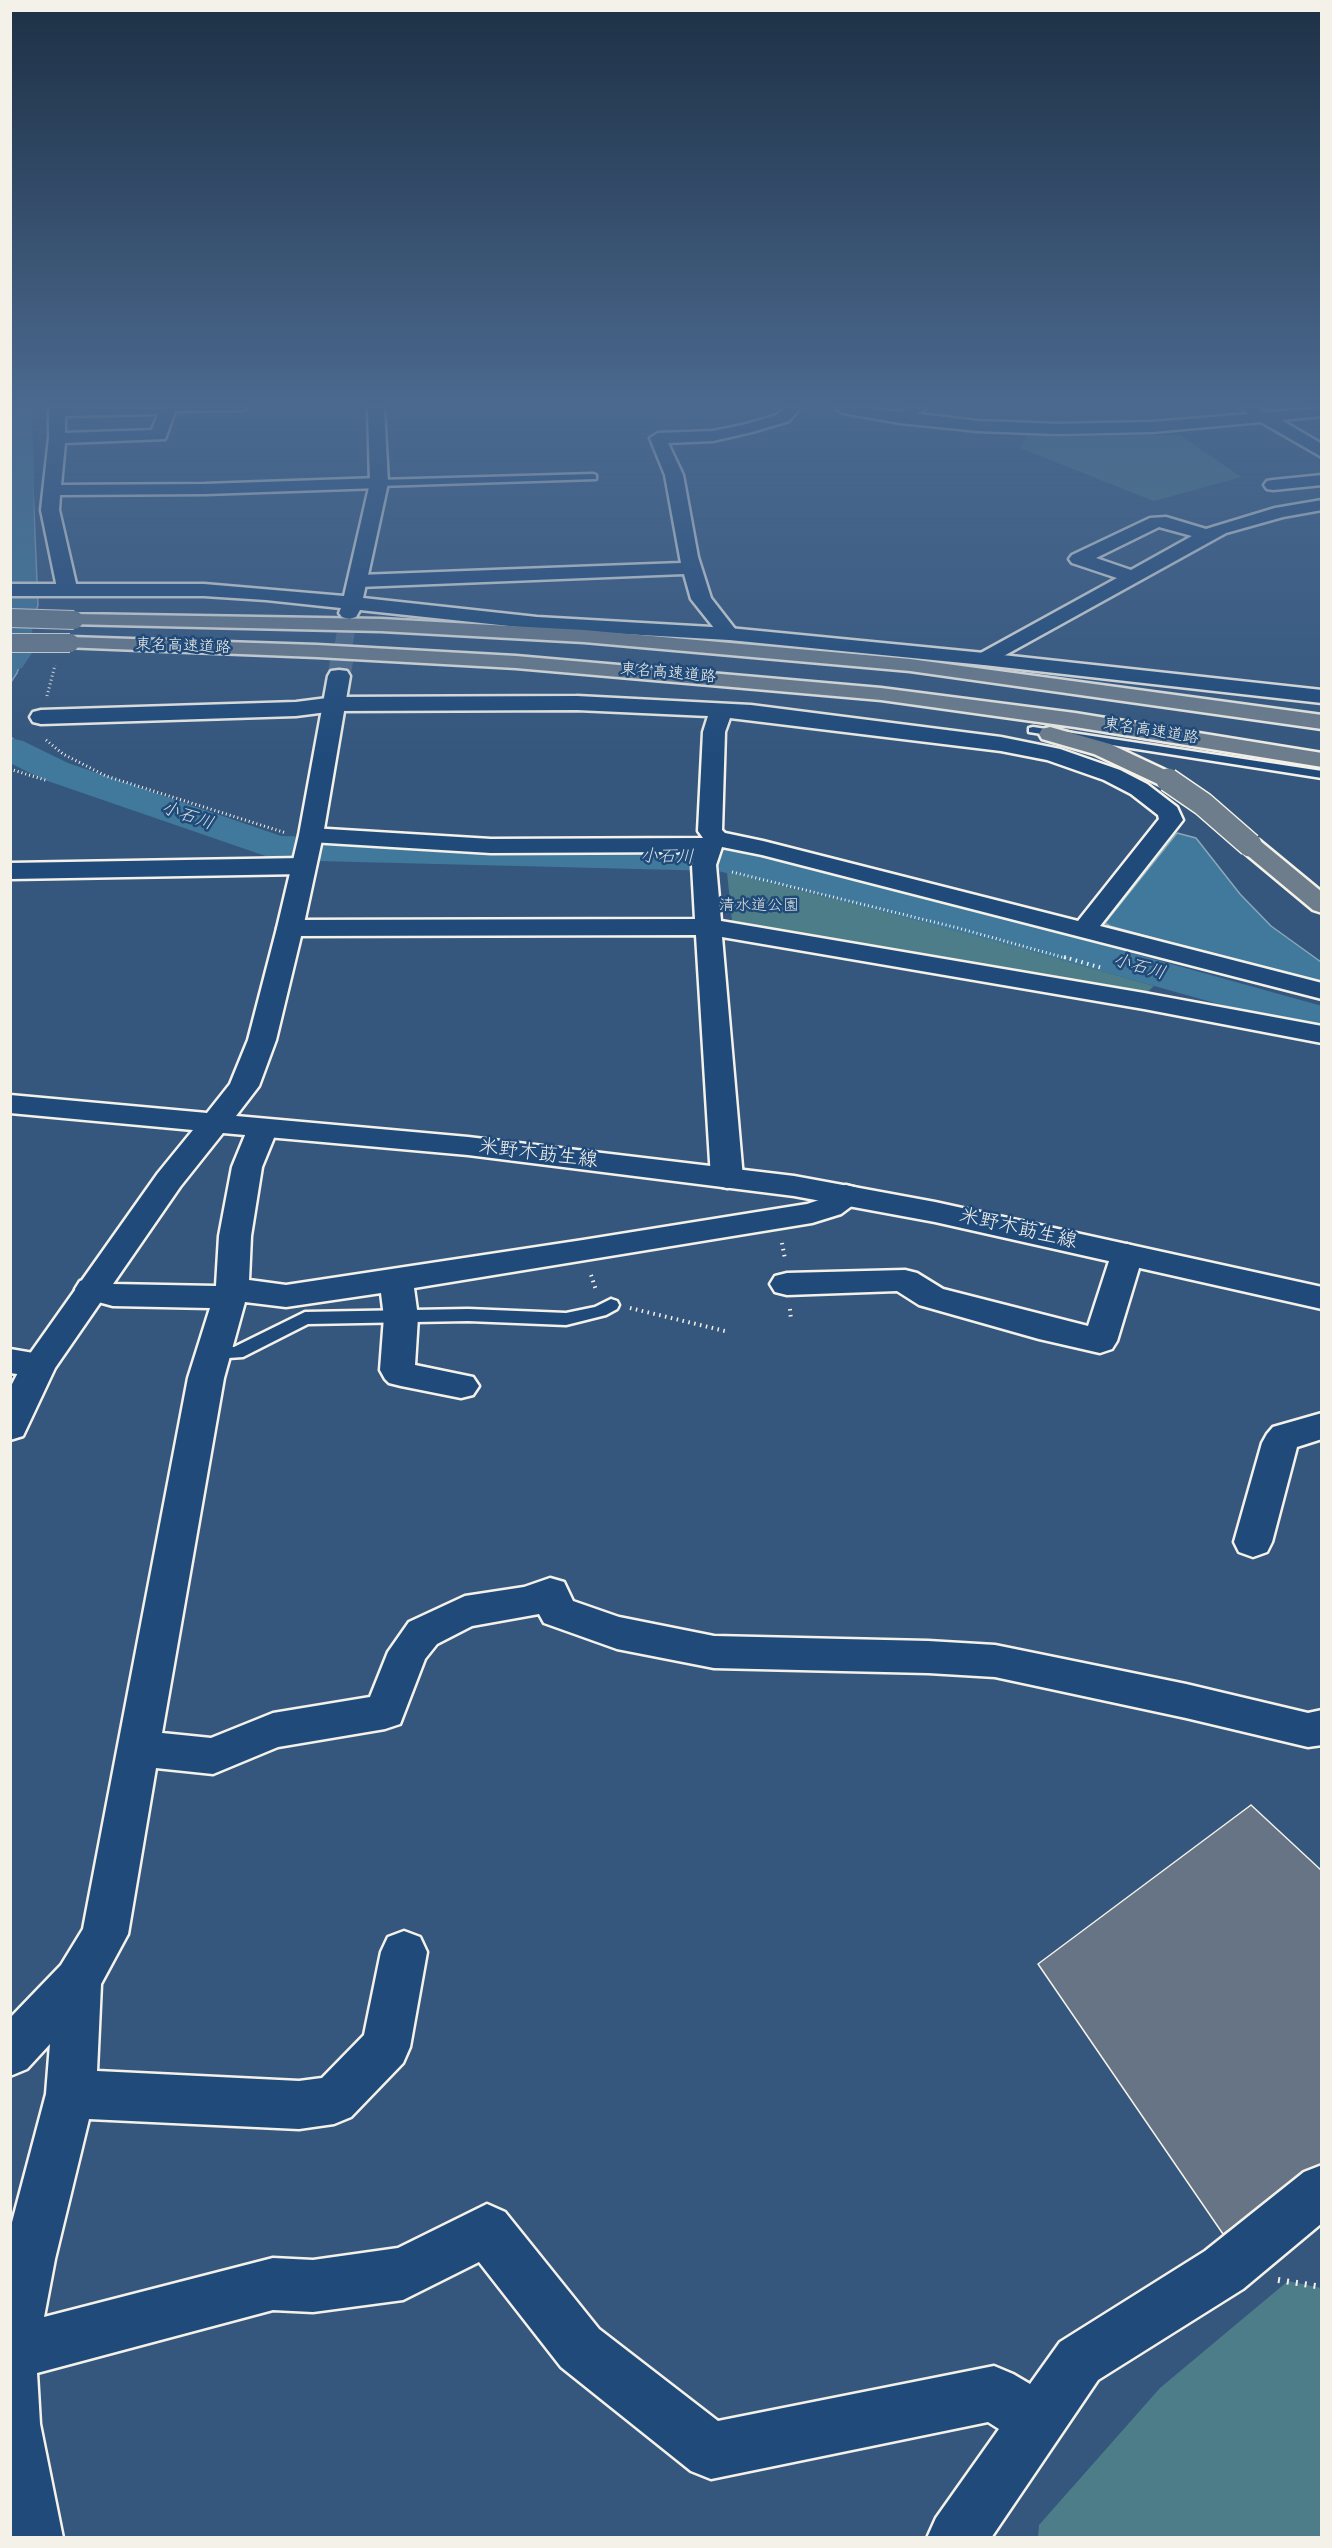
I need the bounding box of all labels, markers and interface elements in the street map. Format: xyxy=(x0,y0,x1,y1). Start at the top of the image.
street label: 東名高速道路 xyxy=(135,636,231,658)
street label: 東名高速道路 xyxy=(619,660,717,688)
street label: 東名高速道路 xyxy=(1102,715,1200,749)
water label: 小石川 xyxy=(158,798,216,836)
water label: 小石川 xyxy=(640,847,694,869)
park label: 清水道公園 xyxy=(719,897,799,917)
water label: 小石川 xyxy=(1110,950,1168,986)
street label: 米野木莇生線 xyxy=(477,1136,599,1174)
street label: 米野木莇生線 xyxy=(957,1205,1079,1255)

